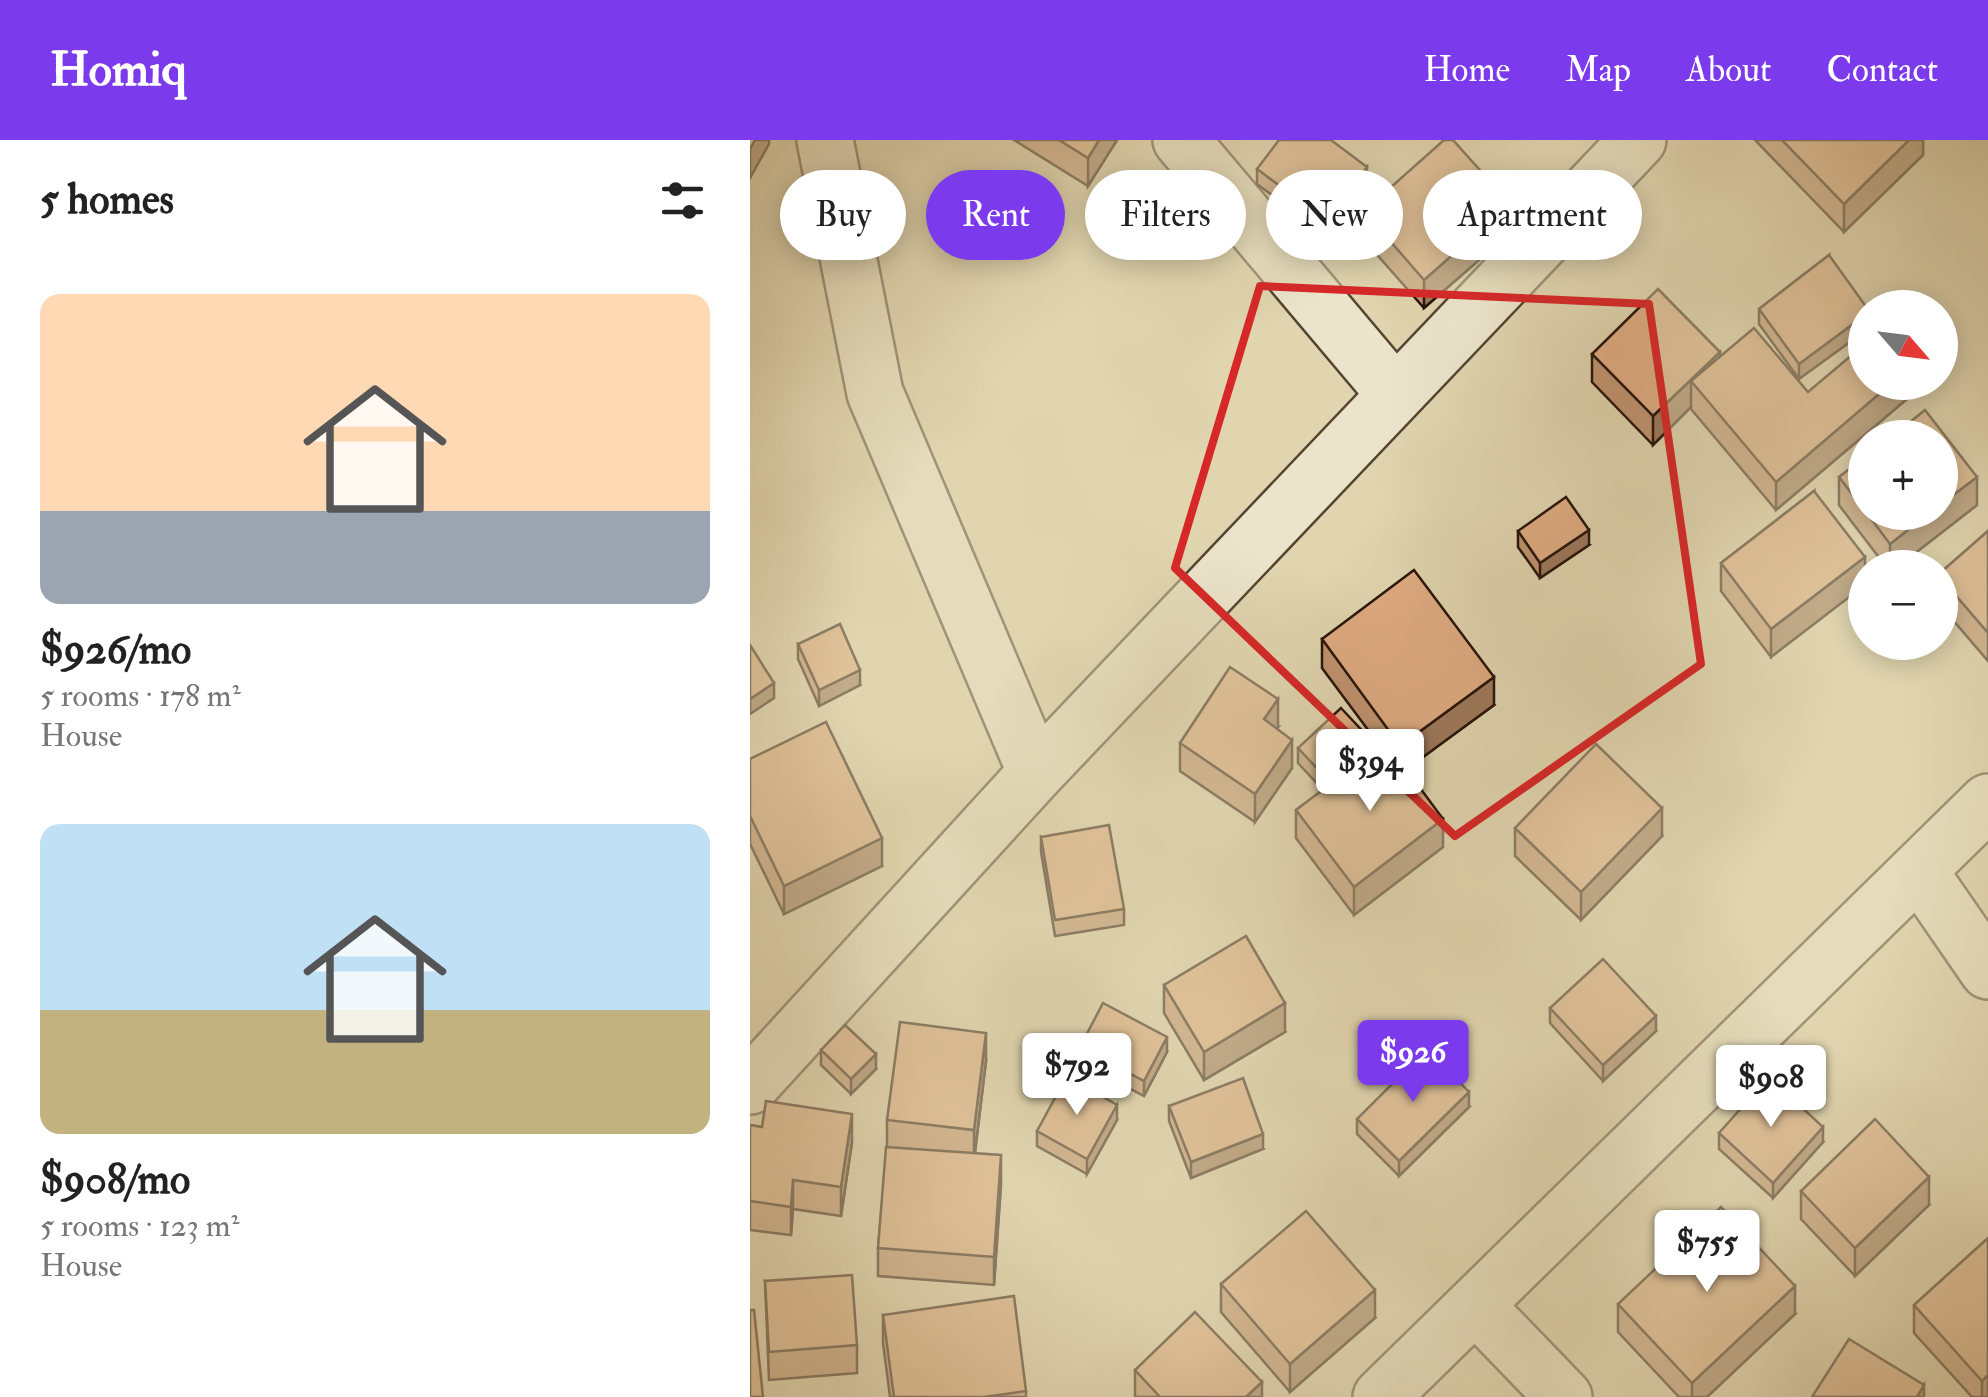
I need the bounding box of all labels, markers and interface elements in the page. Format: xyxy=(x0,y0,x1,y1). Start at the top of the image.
text: Homiq xyxy=(50,40,187,100)
text: Home xyxy=(1423,48,1510,92)
text: Map xyxy=(1565,48,1631,92)
text: About xyxy=(1686,48,1771,92)
text: Contact xyxy=(1826,48,1938,92)
chip: Buy xyxy=(780,170,906,260)
chip: Rent xyxy=(926,170,1065,260)
chip: Filters xyxy=(1085,170,1246,260)
chip: New xyxy=(1266,170,1403,260)
chip: Apartment xyxy=(1423,170,1642,260)
icon: filters xyxy=(655,173,710,228)
text: 5 homes xyxy=(40,174,174,226)
north arrow xyxy=(1848,290,1958,400)
map controls xyxy=(1848,290,1958,660)
icon: home xyxy=(285,359,465,539)
button: + xyxy=(1848,420,1958,530)
button: − xyxy=(1848,550,1958,660)
text: $926/mo xyxy=(40,624,191,676)
text: 5 rooms · 178 m² xyxy=(40,676,241,716)
text: House xyxy=(40,716,122,756)
pin: $394 xyxy=(1311,729,1429,814)
text: $394 xyxy=(1338,741,1402,781)
icon: home xyxy=(285,889,465,1069)
pin: $926 xyxy=(1354,1020,1472,1105)
text: $926 xyxy=(1380,1032,1446,1072)
pin: $792 xyxy=(1018,1033,1136,1118)
text: $792 xyxy=(1044,1045,1110,1085)
pin: $908 xyxy=(1712,1045,1830,1130)
text: $908 xyxy=(1738,1057,1804,1097)
text: $908/mo xyxy=(40,1154,190,1206)
text: 5 rooms · 123 m² xyxy=(40,1206,239,1246)
pin: $755 xyxy=(1648,1210,1766,1295)
text: $755 xyxy=(1677,1222,1737,1262)
text: House xyxy=(40,1246,122,1286)

